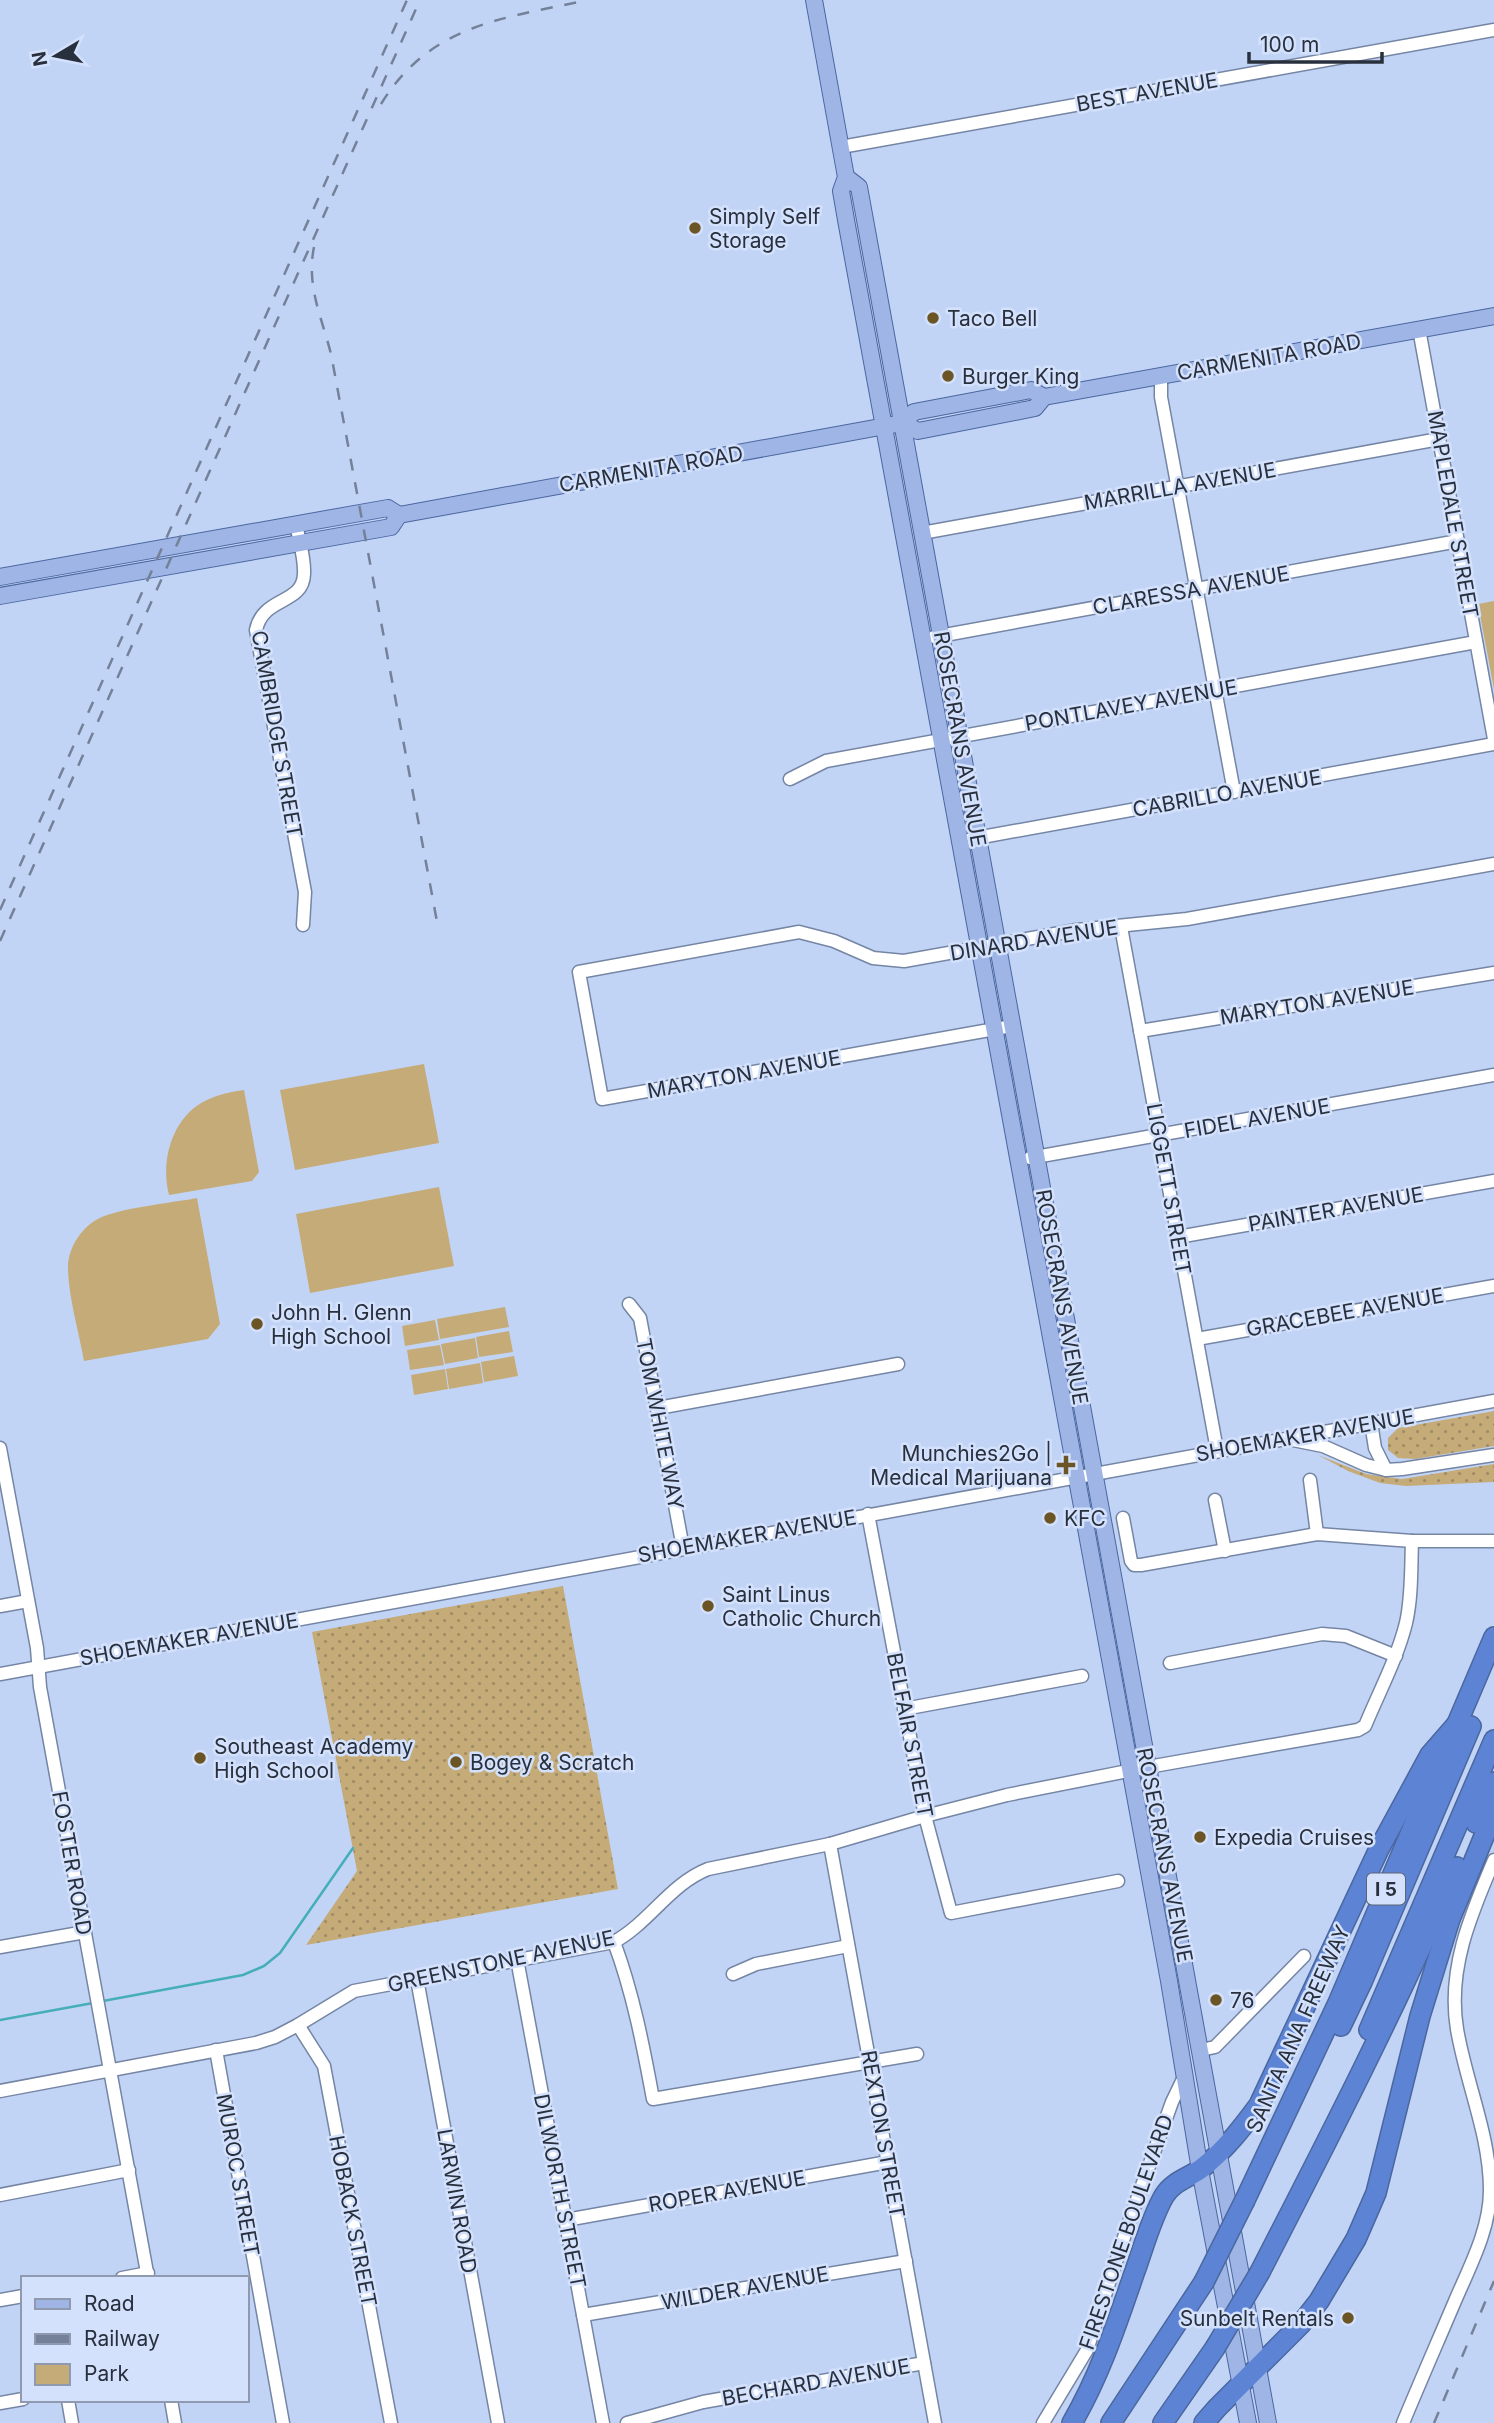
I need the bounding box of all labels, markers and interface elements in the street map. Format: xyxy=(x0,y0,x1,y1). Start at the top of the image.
north arrow xyxy=(21,21,91,91)
scale bar xyxy=(1249,21,1382,65)
text: 100 m xyxy=(1260,32,1319,57)
text: N xyxy=(27,50,52,68)
street label: BEST AVENUE xyxy=(1074,67,1220,117)
place label: Simply Self Storage xyxy=(709,204,821,253)
marker: Simply Self Storage xyxy=(687,220,703,236)
place label: Taco Bell xyxy=(947,306,1037,331)
marker: Taco Bell xyxy=(925,310,941,326)
street label: CARMENITA ROAD xyxy=(1175,328,1363,386)
place label: Burger King xyxy=(962,364,1079,389)
marker: Burger King xyxy=(940,368,956,384)
street label: MAPLEDALE STREET xyxy=(1422,408,1484,620)
street label: CARMENITA ROAD xyxy=(557,440,745,498)
street label: MARRILLA AVENUE xyxy=(1082,457,1278,515)
street label: CLARESSA AVENUE xyxy=(1091,560,1291,620)
street label: CAMBRIDGE STREET xyxy=(246,628,308,840)
street label: ROSECRANS AVENUE xyxy=(929,629,991,849)
street label: PONTLAVEY AVENUE xyxy=(1023,674,1239,736)
street label: CABRILLO AVENUE xyxy=(1130,764,1324,822)
street label: DINARD AVENUE xyxy=(948,914,1120,966)
street label: MARYTON AVENUE xyxy=(1218,974,1416,1030)
street label: MARYTON AVENUE xyxy=(645,1045,843,1103)
street label: FIDEL AVENUE xyxy=(1182,1093,1332,1143)
street label: LIGGETT STREET xyxy=(1142,1101,1196,1277)
street label: PAINTER AVENUE xyxy=(1246,1181,1426,1237)
street label: ROSECRANS AVENUE xyxy=(1031,1187,1093,1407)
street label: GRACEBEE AVENUE xyxy=(1244,1282,1446,1342)
place label: John H. Glenn High School xyxy=(271,1300,412,1349)
marker: John H. Glenn High School xyxy=(249,1316,265,1332)
street label: TOM WHITE WAY xyxy=(631,1336,689,1512)
street label: SHOEMAKER AVENUE xyxy=(1194,1403,1416,1467)
place label: Munchies2Go | Medical Marijuana xyxy=(870,1440,1052,1490)
marker: Munchies2Go | Medical Marijuana xyxy=(1058,1457,1074,1473)
street label: SHOEMAKER AVENUE xyxy=(636,1504,858,1568)
place label: KFC xyxy=(1064,1506,1106,1531)
marker: KFC xyxy=(1042,1510,1058,1526)
place label: Saint Linus Catholic Church xyxy=(722,1582,881,1631)
marker: Saint Linus Catholic Church xyxy=(700,1598,716,1614)
street label: SHOEMAKER AVENUE xyxy=(78,1607,300,1671)
street label: BELFAIR STREET xyxy=(882,1650,938,1820)
place label: Southeast Academy High School xyxy=(214,1734,414,1783)
street label: ROSECRANS AVENUE xyxy=(1132,1745,1198,1965)
marker: Southeast Academy High School xyxy=(192,1750,208,1766)
place label: Bogey & Scratch xyxy=(470,1750,634,1775)
marker: Bogey & Scratch xyxy=(448,1754,464,1770)
street label: FOSTER ROAD xyxy=(47,1789,97,1937)
place label: Expedia Cruises xyxy=(1214,1825,1374,1850)
marker: Expedia Cruises xyxy=(1192,1829,1208,1845)
road number: I 5 xyxy=(1367,1873,1405,1904)
street label: SANTA ANA FREEWAY xyxy=(1241,1921,1355,2137)
street label: GREENSTONE AVENUE xyxy=(385,1925,617,1997)
place label: 76 xyxy=(1230,1988,1255,2013)
marker: 76 xyxy=(1208,1992,1224,2008)
street label: REXTON STREET xyxy=(856,2048,910,2220)
street label: MUROC STREET xyxy=(211,2092,265,2258)
street label: DILWORTH STREET xyxy=(529,2092,591,2290)
street label: FIRESTONE BOULEVARD xyxy=(1074,2111,1178,2353)
street label: LARWIN ROAD xyxy=(432,2127,482,2275)
street label: HOBACK STREET xyxy=(324,2133,382,2309)
street label: ROPER AVENUE xyxy=(646,2165,808,2217)
street label: WILDER AVENUE xyxy=(659,2261,831,2315)
legend xyxy=(21,2276,248,2402)
text: Road xyxy=(84,2291,135,2316)
place label: Sunbelt Rentals xyxy=(1180,2306,1334,2331)
marker: Sunbelt Rentals xyxy=(1340,2310,1356,2326)
text: Railway xyxy=(84,2326,160,2351)
street label: BECHARD AVENUE xyxy=(720,2353,912,2411)
text: Park xyxy=(84,2361,129,2386)

